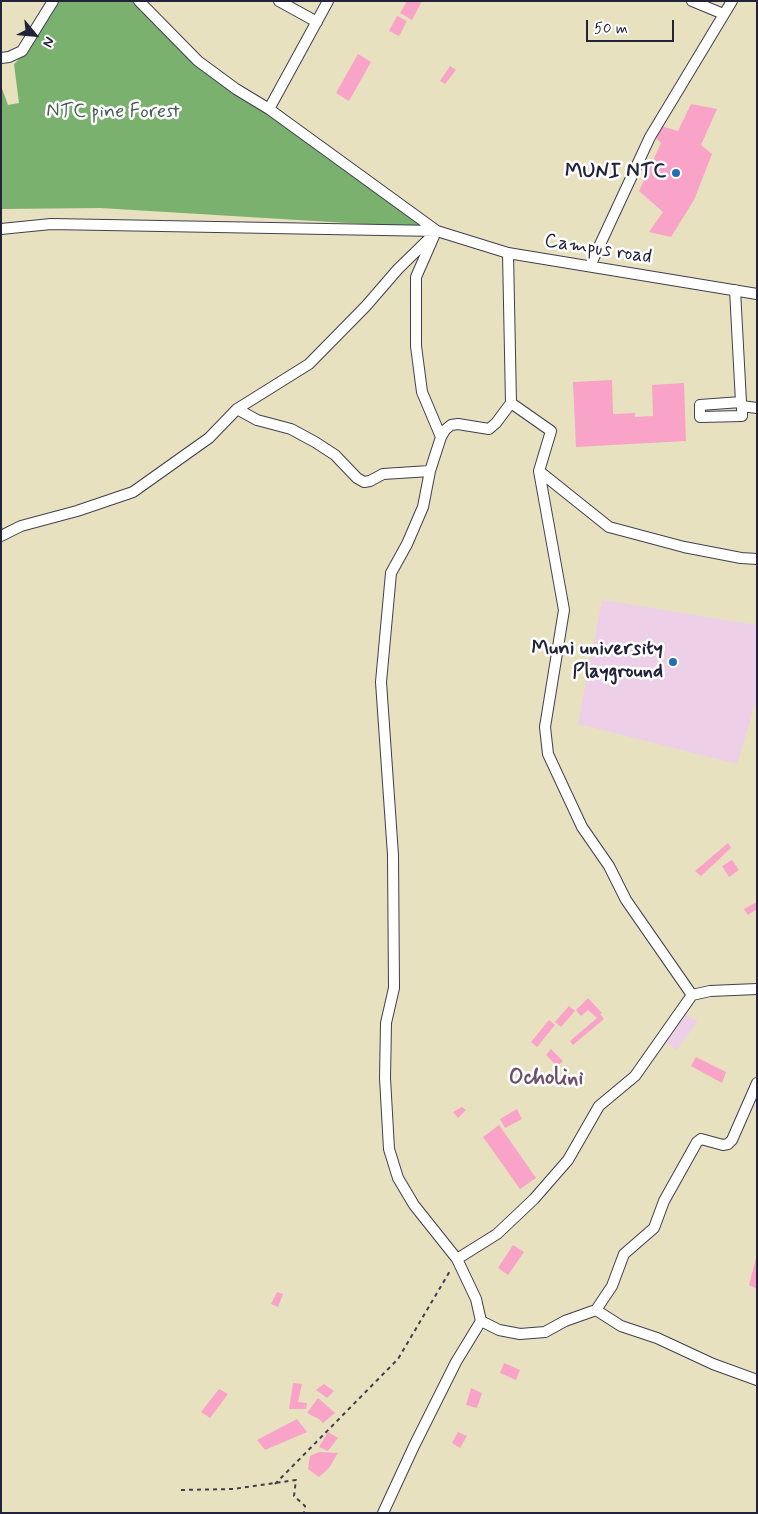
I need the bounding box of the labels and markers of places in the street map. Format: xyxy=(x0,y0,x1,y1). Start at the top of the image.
place label: MUNI NTC xyxy=(565,161,666,185)
marker: MUNI NTC xyxy=(670,167,682,179)
place label: Muni university Playground xyxy=(531,638,663,685)
marker: Muni university Playground xyxy=(667,656,679,668)

